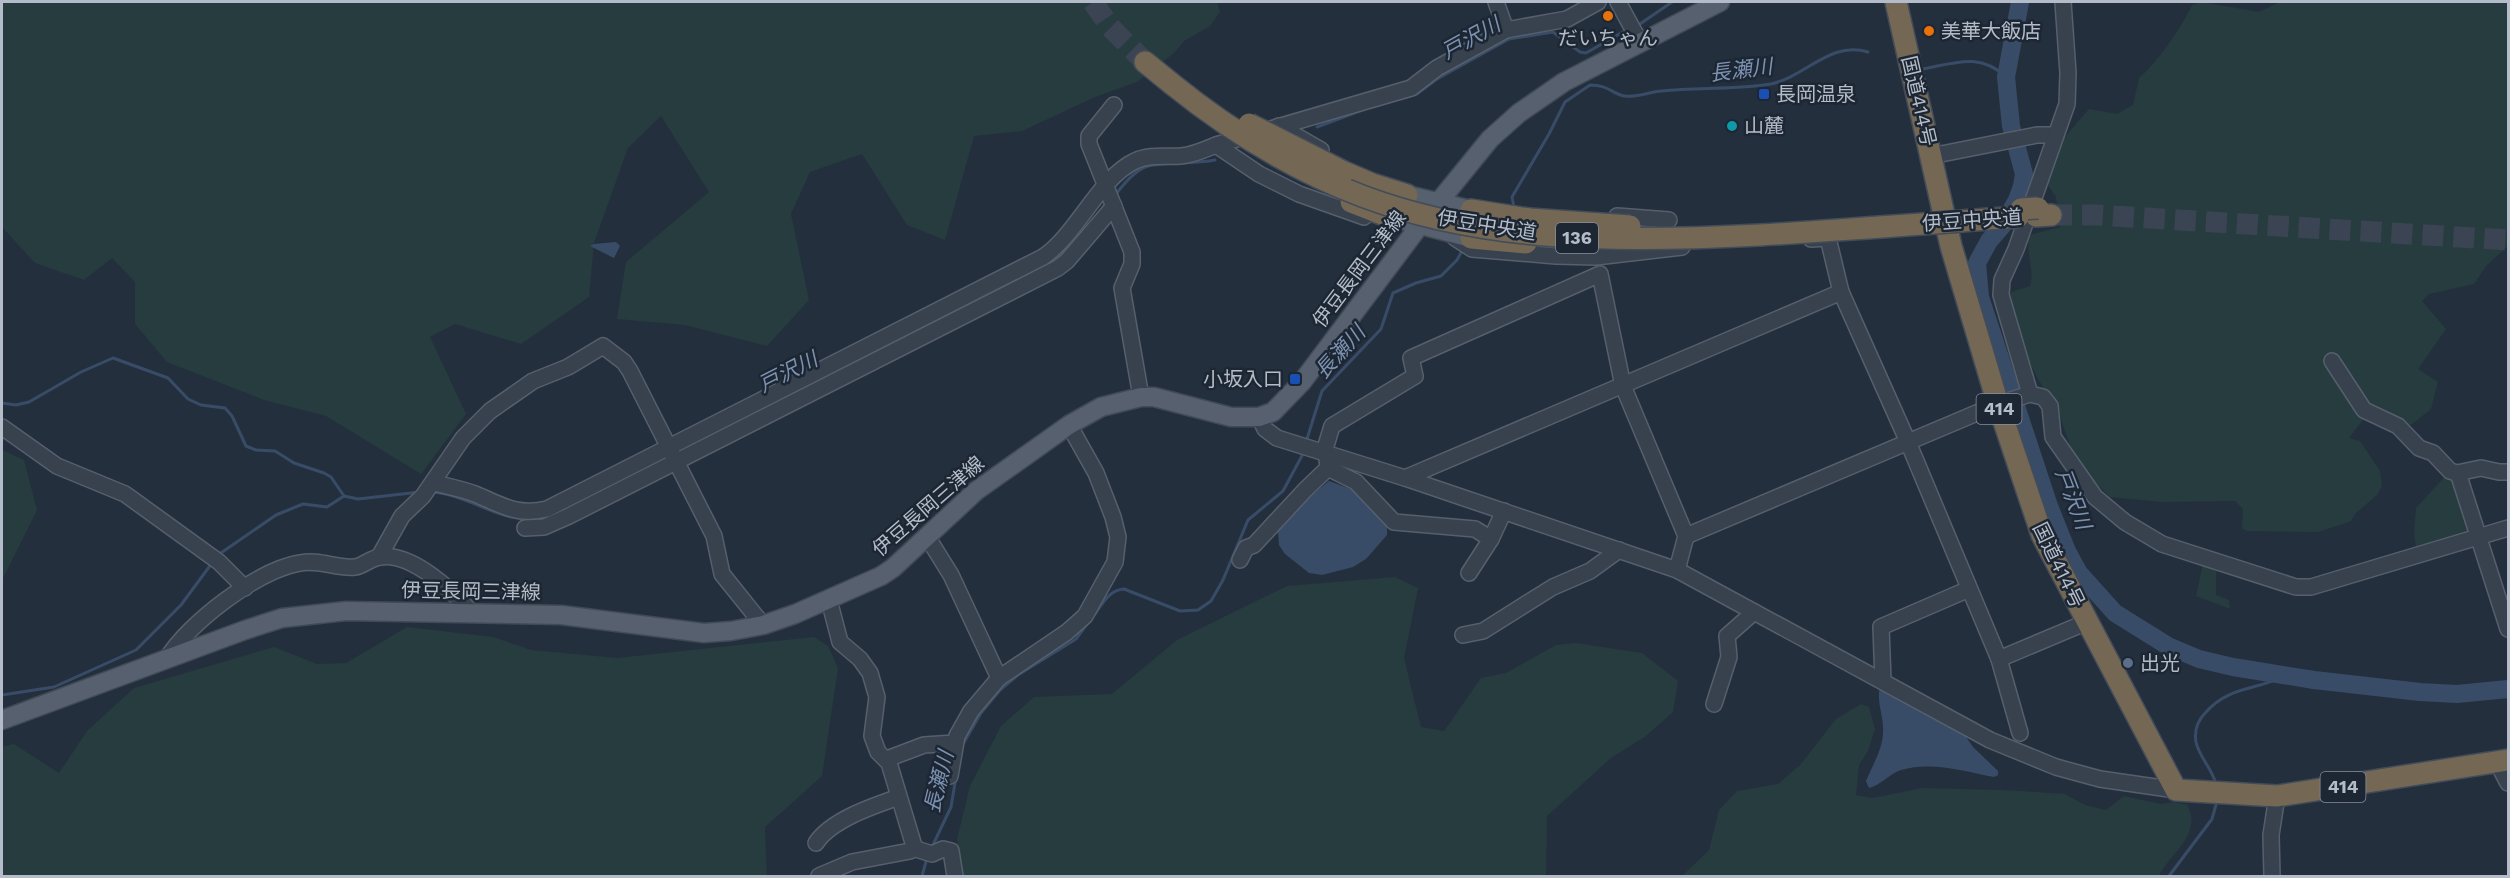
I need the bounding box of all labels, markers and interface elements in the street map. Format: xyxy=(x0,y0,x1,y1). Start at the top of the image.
marker: だいちゃん xyxy=(1601,9,1615,23)
water label: 戸沢川 xyxy=(1437,10,1506,64)
place label: 美華大飯店 xyxy=(1941,19,2041,43)
marker: 美華大飯店 xyxy=(1922,24,1936,38)
place label: だいちゃん xyxy=(1558,26,1658,50)
water label: 長瀬川 xyxy=(1708,53,1776,86)
street label: 国道414号 xyxy=(1897,54,1941,148)
place label: 長岡温泉 xyxy=(1776,82,1856,106)
marker: 長岡温泉 xyxy=(1757,87,1771,101)
place label: 山麓 xyxy=(1744,114,1784,138)
marker: 山麓 xyxy=(1725,119,1739,133)
street label: 伊豆中央道 xyxy=(1436,205,1538,245)
street label: 伊豆中央道 xyxy=(1921,205,2023,235)
street label: 伊豆長岡三津線 xyxy=(1307,206,1411,332)
road number: 136 xyxy=(1556,223,1598,253)
water label: 長瀬川 xyxy=(1309,318,1371,383)
water label: 戸沢川 xyxy=(754,345,823,397)
place label: 小坂入口 xyxy=(1203,367,1283,391)
marker: 小坂入口 xyxy=(1288,372,1302,386)
road number: 414 xyxy=(1976,394,2022,424)
street label: 伊豆長岡三津線 xyxy=(867,451,989,561)
water label: 戸沢川 xyxy=(2051,465,2097,535)
street label: 国道414号 xyxy=(2028,518,2090,612)
street label: 伊豆長岡三津線 xyxy=(401,578,541,604)
place label: 出光 xyxy=(2140,651,2180,675)
marker: 出光 xyxy=(2121,656,2135,670)
water label: 長瀬川 xyxy=(919,746,959,815)
road number: 414 xyxy=(2320,772,2366,802)

